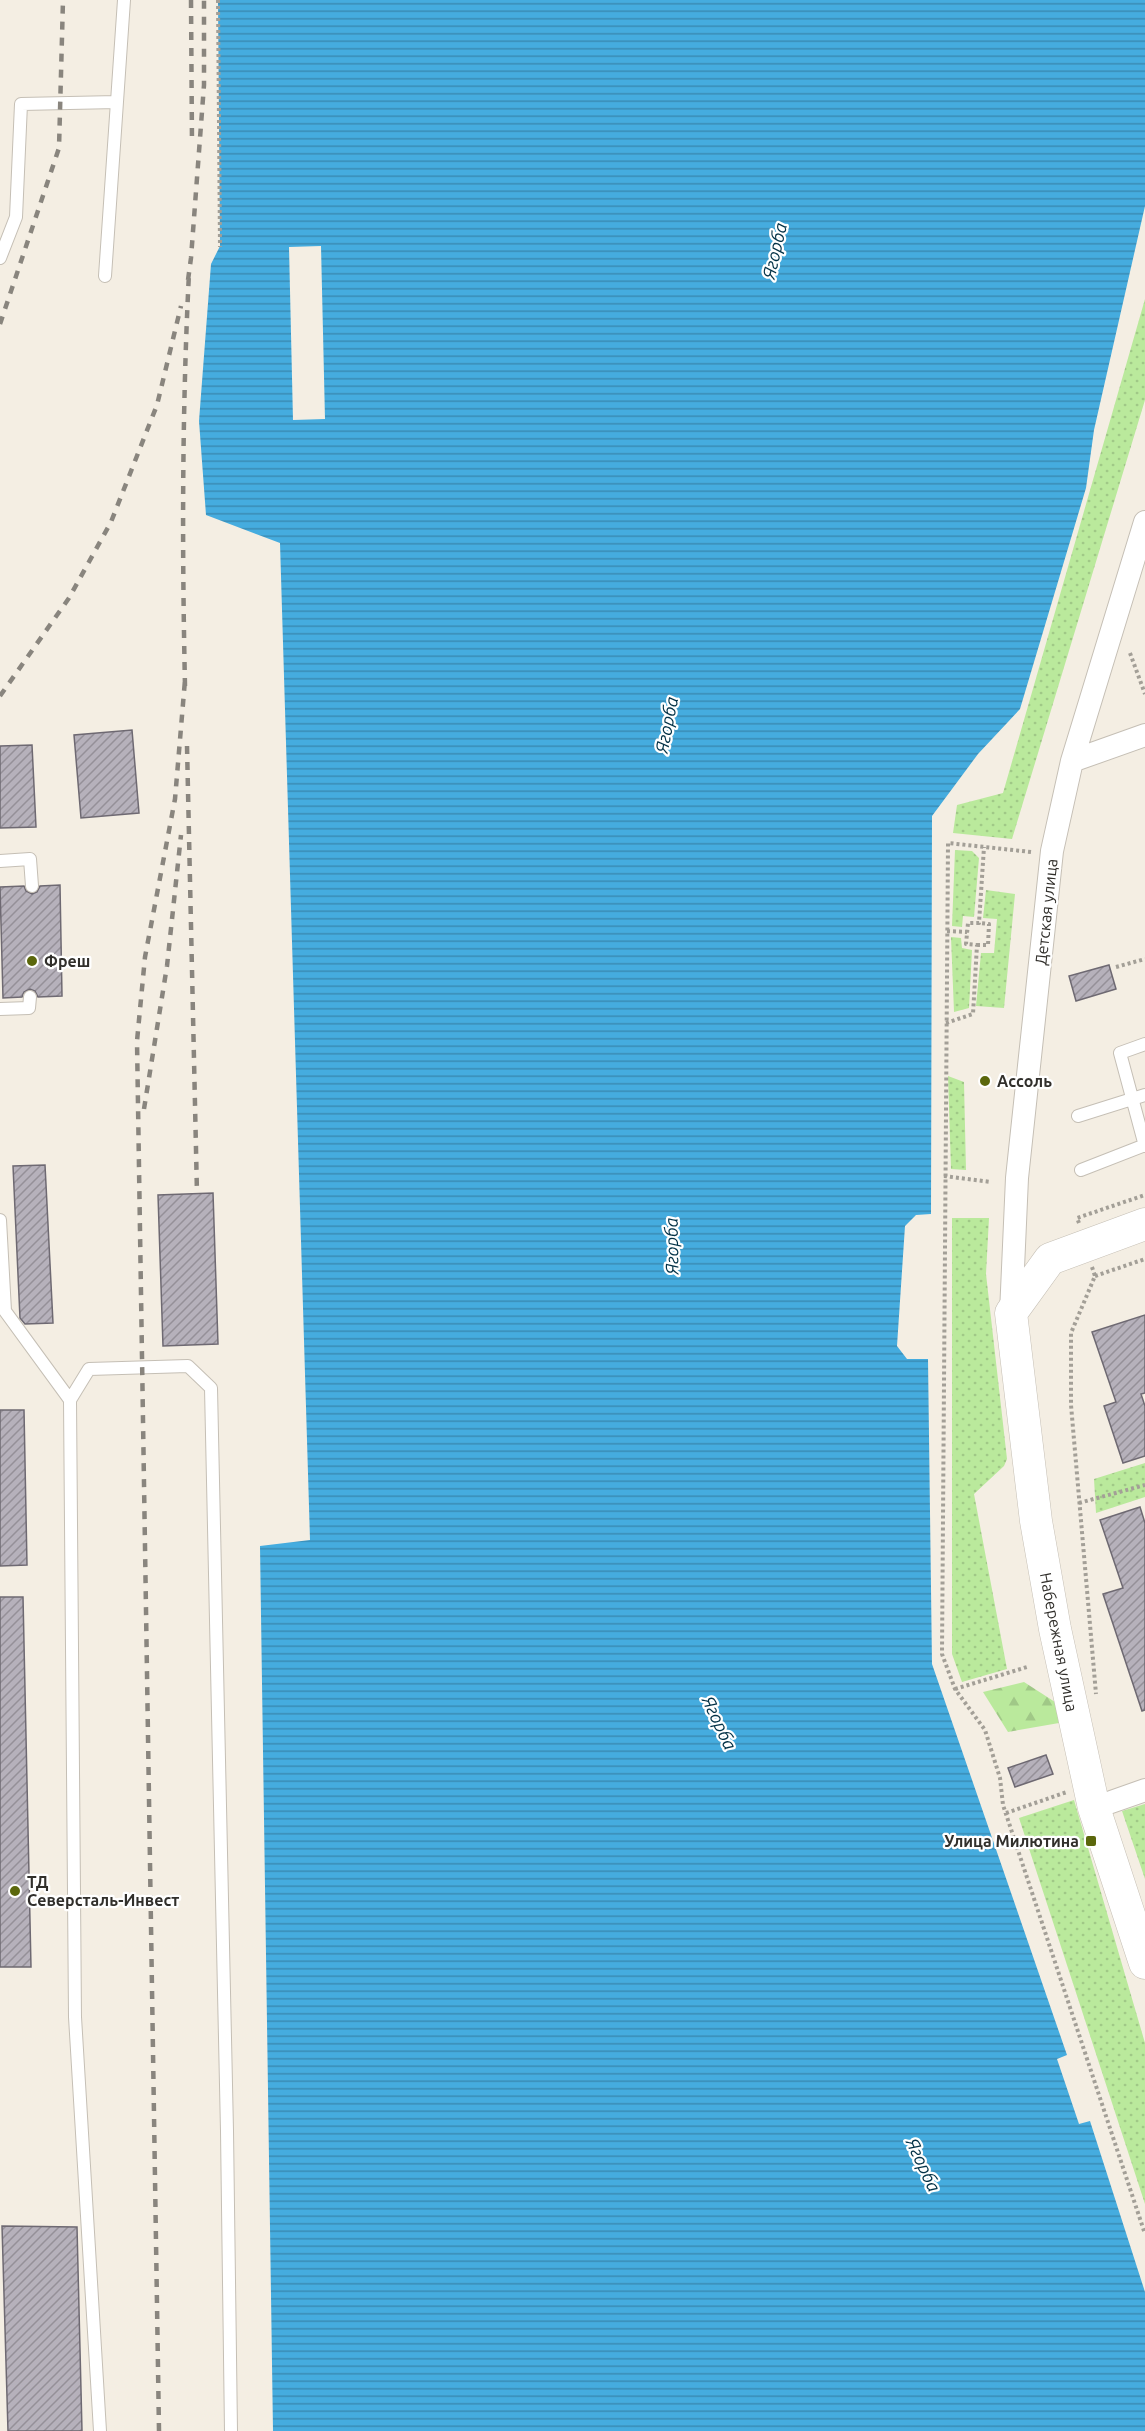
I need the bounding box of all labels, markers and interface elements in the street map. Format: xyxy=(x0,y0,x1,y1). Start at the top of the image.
water label: Ягорба xyxy=(758,221,790,282)
water label: Ягорба xyxy=(651,695,681,756)
street label: Детская улица xyxy=(1031,858,1061,966)
place label: Фреш xyxy=(44,952,90,970)
marker: Фреш xyxy=(25,954,39,968)
place label: Ассоль xyxy=(997,1072,1052,1090)
marker: Ассоль xyxy=(978,1074,992,1088)
water label: Ягорба xyxy=(660,1217,682,1276)
street label: Набережная улица xyxy=(1037,1571,1081,1713)
water label: Ягорба xyxy=(698,1692,741,1753)
place label: Улица Милютина xyxy=(944,1832,1079,1850)
marker: Улица Милютина xyxy=(1084,1834,1098,1848)
place label: ТД Северсталь-Инвест xyxy=(27,1873,179,1909)
marker: ТД Северсталь-Инвест xyxy=(8,1884,22,1898)
water label: Ягорба xyxy=(902,2134,945,2195)

